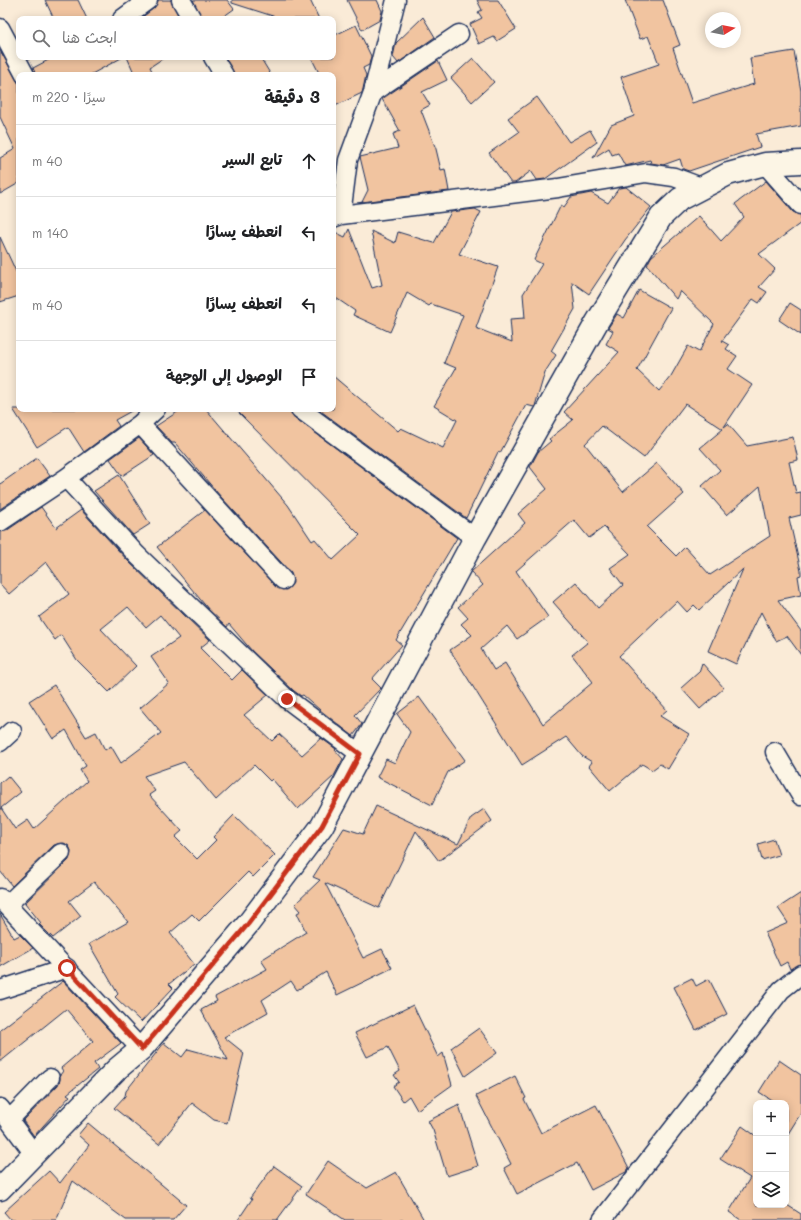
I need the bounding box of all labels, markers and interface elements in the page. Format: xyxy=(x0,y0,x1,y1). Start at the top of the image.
north arrow xyxy=(705,12,741,48)
search box xyxy=(16,16,336,60)
icon: search xyxy=(30,27,52,49)
text: ابحث هنا xyxy=(62,27,117,47)
text: 3 دقيقة xyxy=(264,85,320,107)
text: سيرًا · 220 m xyxy=(32,88,106,105)
text: تابع السير xyxy=(223,149,282,169)
icon: ahead xyxy=(298,150,320,172)
text: 40 m xyxy=(32,152,62,169)
text: انعطف يسارًا xyxy=(206,221,282,241)
icon: left xyxy=(298,222,320,244)
text: 140 m xyxy=(32,224,68,241)
text: انعطف يسارًا xyxy=(206,293,282,313)
icon: left xyxy=(298,294,320,316)
text: 40 m xyxy=(32,296,62,313)
text: الوصول إلى الوجهة xyxy=(166,365,282,385)
icon: arrive xyxy=(298,366,320,388)
route end xyxy=(278,690,296,708)
route start xyxy=(58,959,76,977)
map controls xyxy=(753,1100,789,1208)
button: + xyxy=(753,1100,789,1136)
button: − xyxy=(753,1136,789,1172)
button: layers xyxy=(753,1172,789,1208)

